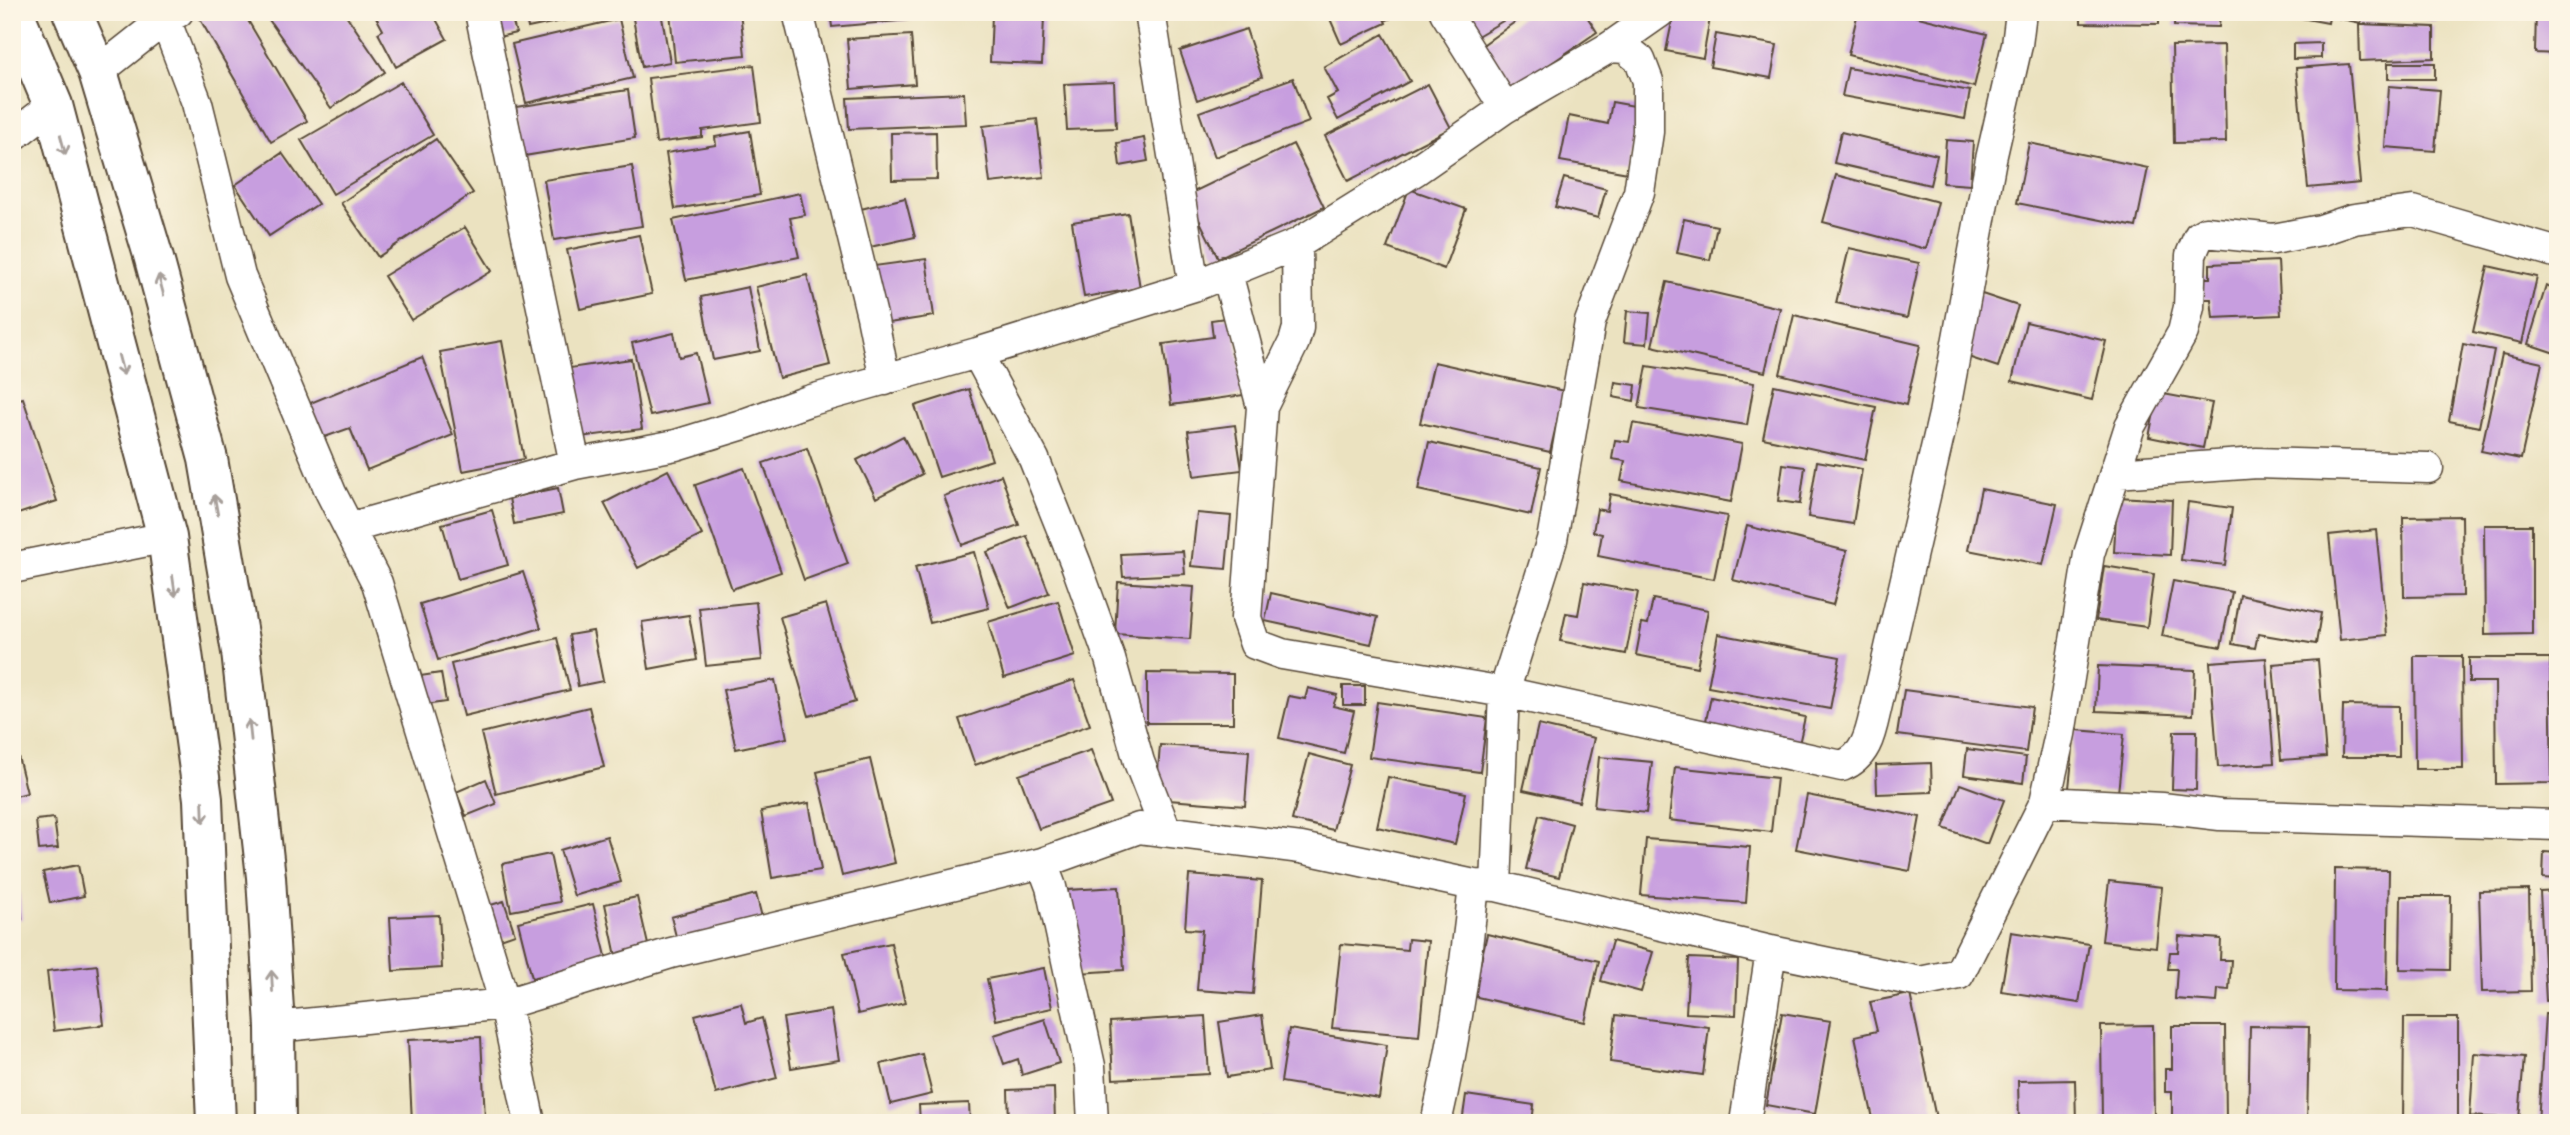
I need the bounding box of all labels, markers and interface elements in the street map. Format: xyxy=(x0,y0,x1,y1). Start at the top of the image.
one-way arrow xyxy=(57,133,70,156)
one-way arrow xyxy=(154,274,167,296)
one-way arrow xyxy=(116,354,129,376)
one-way arrow xyxy=(209,494,222,517)
one-way arrow xyxy=(167,574,180,597)
one-way arrow xyxy=(243,719,256,742)
one-way arrow xyxy=(197,800,210,823)
one-way arrow xyxy=(266,970,279,993)

